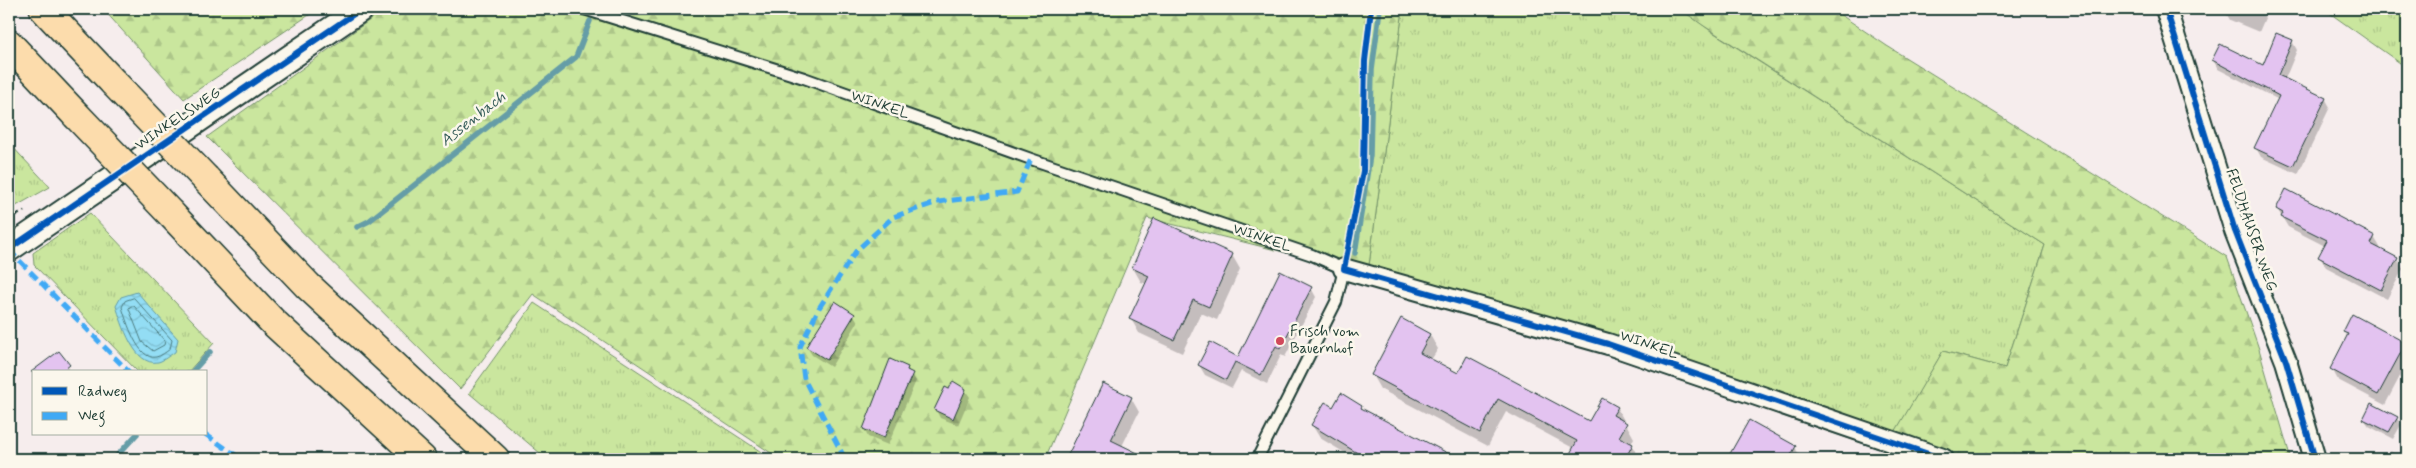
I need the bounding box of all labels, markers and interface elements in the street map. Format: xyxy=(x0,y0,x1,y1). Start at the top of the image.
street label: WINKELSWEG xyxy=(131,83,225,155)
street label: WINKEL xyxy=(848,86,913,125)
water label: Assenbach xyxy=(436,87,510,151)
street label: FELDHAUSER WEG xyxy=(2221,166,2281,294)
street label: WINKEL xyxy=(1230,219,1295,258)
place label: Frisch vom Bauernhof xyxy=(1290,322,1360,359)
street label: WINKEL xyxy=(1617,326,1682,365)
marker: Frisch vom Bauernhof xyxy=(1274,335,1286,347)
legend xyxy=(32,370,208,436)
text: Radweg xyxy=(78,382,127,402)
text: Weg xyxy=(78,406,105,427)

